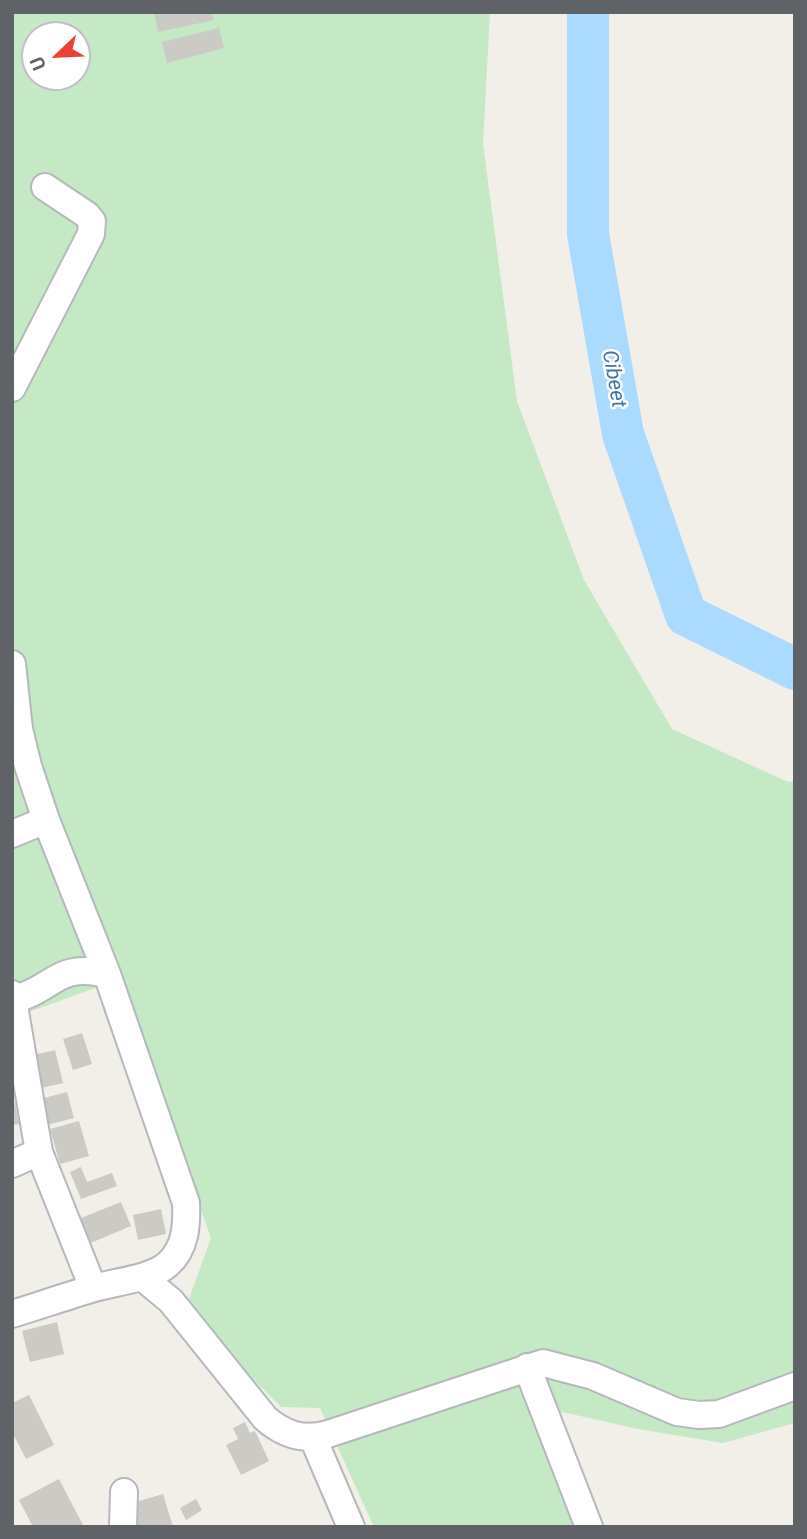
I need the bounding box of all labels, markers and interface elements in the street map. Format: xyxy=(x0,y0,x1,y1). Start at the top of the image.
north arrow xyxy=(21,21,91,91)
text: U xyxy=(25,53,51,74)
water label: Cibeet xyxy=(596,348,630,410)

